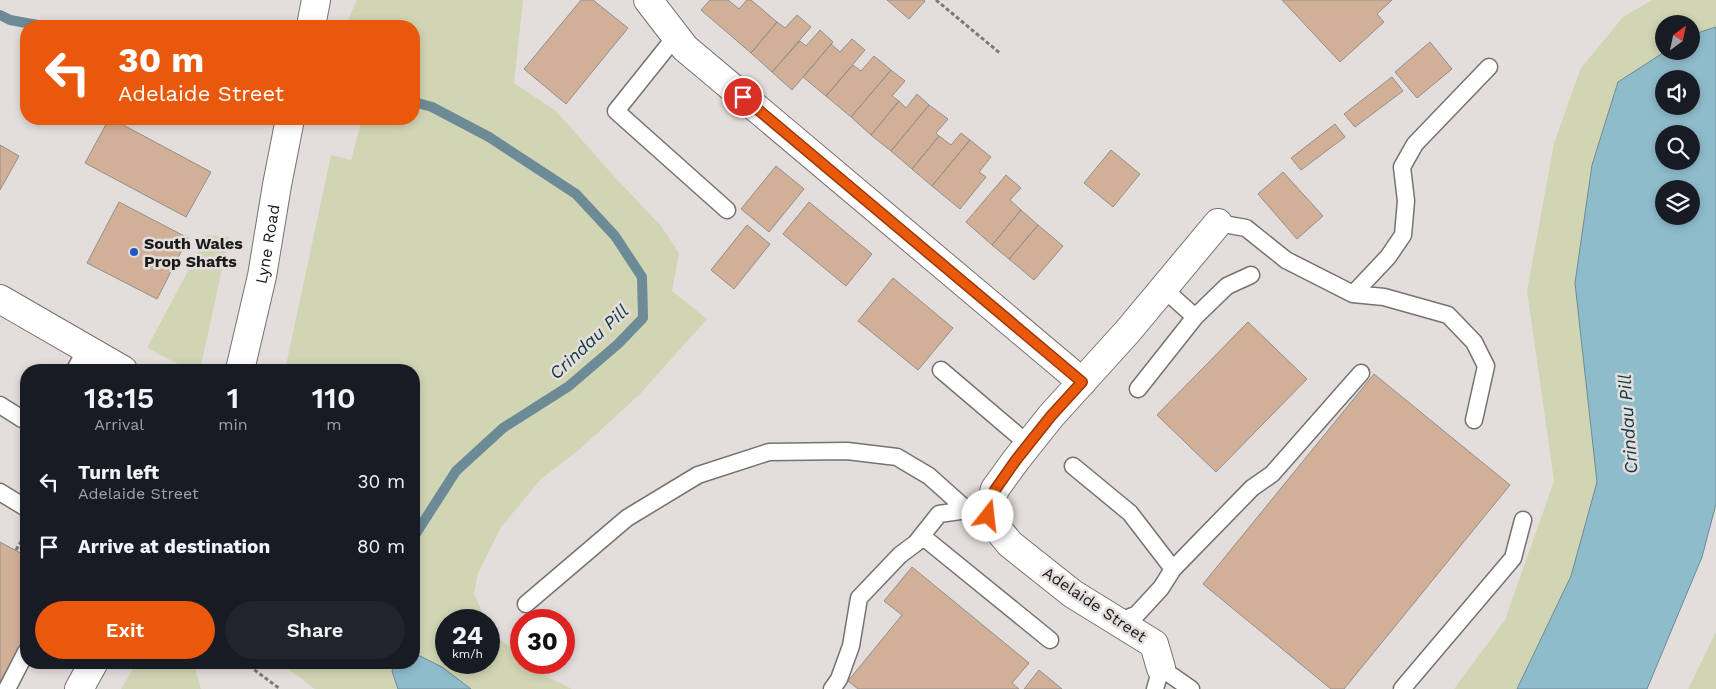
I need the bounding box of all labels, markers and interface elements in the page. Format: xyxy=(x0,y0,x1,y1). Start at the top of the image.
north arrow xyxy=(1655,15,1700,60)
map controls xyxy=(1655,15,1700,225)
text: 30 m xyxy=(118,39,204,81)
icon: left xyxy=(35,40,100,105)
button: sound xyxy=(1655,70,1700,115)
pin xyxy=(722,76,764,118)
text: Adelaide Street xyxy=(118,81,284,106)
icon: arrive xyxy=(729,83,757,111)
button: search xyxy=(1655,125,1700,170)
button: layers xyxy=(1655,180,1700,225)
street label: Lyne Road xyxy=(252,203,284,286)
place label: South Wales Prop Shafts xyxy=(144,234,243,271)
marker: South Wales Prop Shafts xyxy=(128,246,140,258)
water label: Crindau Pill xyxy=(545,300,632,383)
water label: Crindau Pill xyxy=(1614,373,1641,475)
text: 18:15 xyxy=(84,380,154,415)
text: 1 xyxy=(227,380,239,415)
text: 110 xyxy=(312,380,356,415)
text: Arrival xyxy=(94,415,144,434)
text: min xyxy=(218,415,248,434)
text: m xyxy=(326,415,341,434)
text: Turn left xyxy=(78,461,159,484)
icon: left xyxy=(35,468,63,496)
text: 30 m xyxy=(358,470,405,493)
text: Adelaide Street xyxy=(78,484,199,503)
position arrow xyxy=(961,489,1013,541)
icon: arrive xyxy=(35,533,63,561)
text: Arrive at destination xyxy=(78,535,270,558)
text: 80 m xyxy=(357,535,405,558)
street label: Adelaide Street xyxy=(1039,563,1150,646)
button: Exit xyxy=(35,601,215,659)
button: Share xyxy=(225,601,405,659)
speed limit sign: 30 xyxy=(510,609,575,674)
text: 24 xyxy=(452,621,483,650)
text: km/h xyxy=(452,647,483,661)

